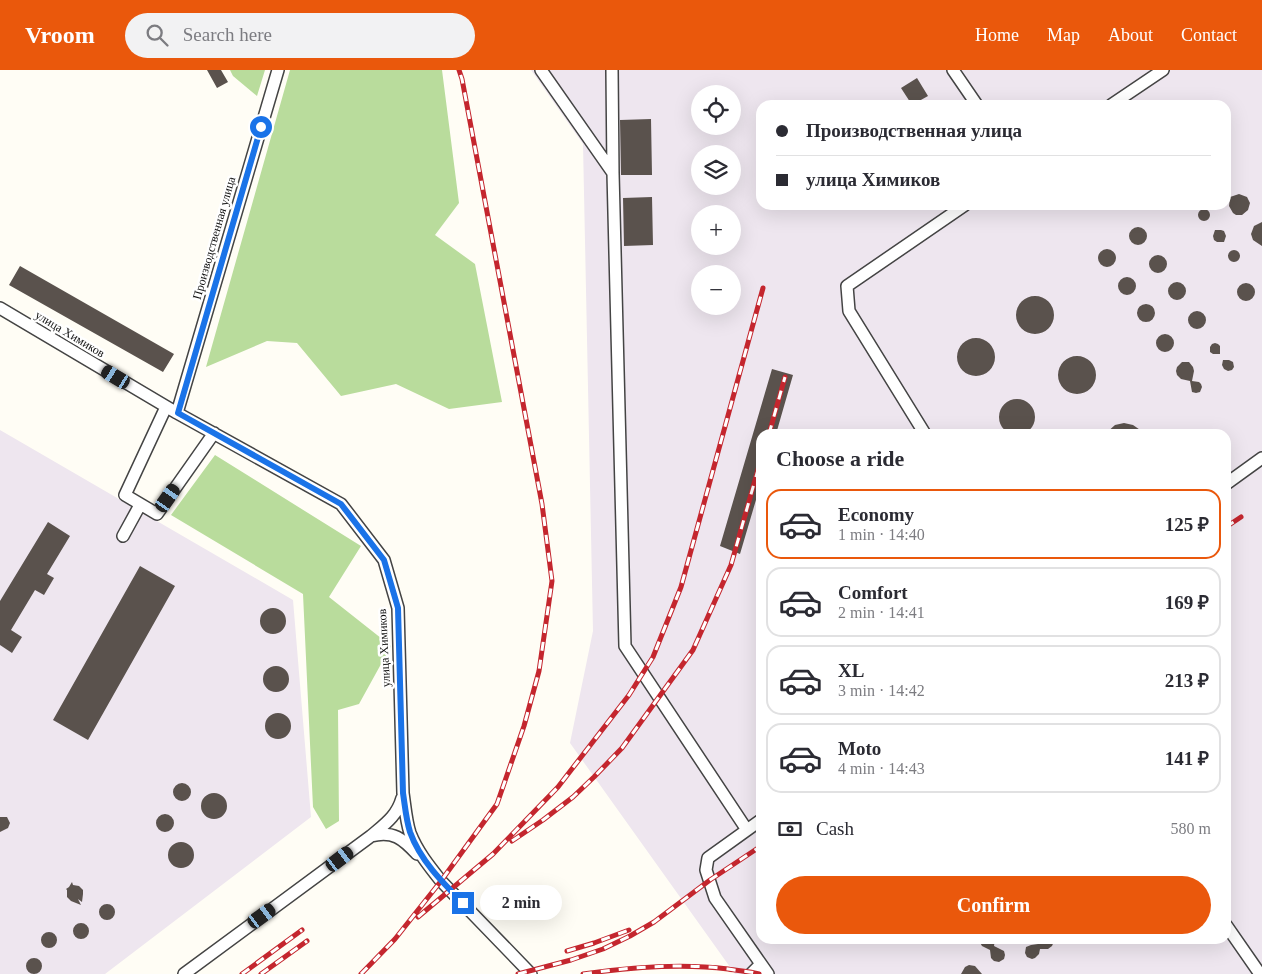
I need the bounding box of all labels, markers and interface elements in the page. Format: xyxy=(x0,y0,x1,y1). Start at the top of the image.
search box xyxy=(125,13,475,58)
icon: search xyxy=(143,21,171,49)
text: Vroom xyxy=(25,22,95,48)
text: Search here xyxy=(183,24,272,45)
text: Home xyxy=(975,25,1019,45)
text: Map xyxy=(1047,25,1080,45)
text: About xyxy=(1108,25,1153,45)
text: Contact xyxy=(1181,25,1237,45)
map controls xyxy=(691,85,741,315)
button: locate xyxy=(691,85,741,135)
route start xyxy=(250,116,272,138)
text: Производственная улица xyxy=(806,120,1022,141)
button: layers xyxy=(691,145,741,195)
text: улица Химиков xyxy=(806,169,940,190)
street label: Производственная улица xyxy=(190,174,238,301)
button: + xyxy=(691,205,741,255)
button: − xyxy=(691,265,741,315)
street label: улица Химиков xyxy=(33,308,108,360)
car xyxy=(99,363,132,391)
text: Choose a ride xyxy=(776,446,904,471)
car xyxy=(153,481,182,515)
icon: car xyxy=(778,502,823,547)
text: Economy xyxy=(838,504,914,525)
text: 125 ₽ xyxy=(1165,514,1209,535)
text: 1 min · 14:40 xyxy=(838,526,925,543)
icon: car xyxy=(778,580,823,625)
text: Comfort xyxy=(838,582,908,603)
text: 169 ₽ xyxy=(1165,592,1209,613)
text: 2 min · 14:41 xyxy=(838,604,925,621)
street label: улица Химиков xyxy=(375,608,393,688)
icon: car xyxy=(778,658,823,703)
text: XL xyxy=(838,660,864,681)
text: 213 ₽ xyxy=(1165,670,1209,691)
text: 3 min · 14:42 xyxy=(838,682,925,699)
icon: car xyxy=(778,736,823,781)
text: Moto xyxy=(838,738,881,759)
text: 141 ₽ xyxy=(1165,748,1209,769)
text: 4 min · 14:43 xyxy=(838,760,925,777)
icon: cash xyxy=(776,815,804,843)
text: Cash xyxy=(816,818,854,839)
text: 580 m xyxy=(1171,820,1211,837)
car xyxy=(323,844,356,874)
button: Confirm xyxy=(776,876,1211,934)
callout: 2 min xyxy=(480,886,563,920)
route end xyxy=(452,892,474,914)
text: 2 min xyxy=(502,894,540,911)
car xyxy=(245,901,278,931)

